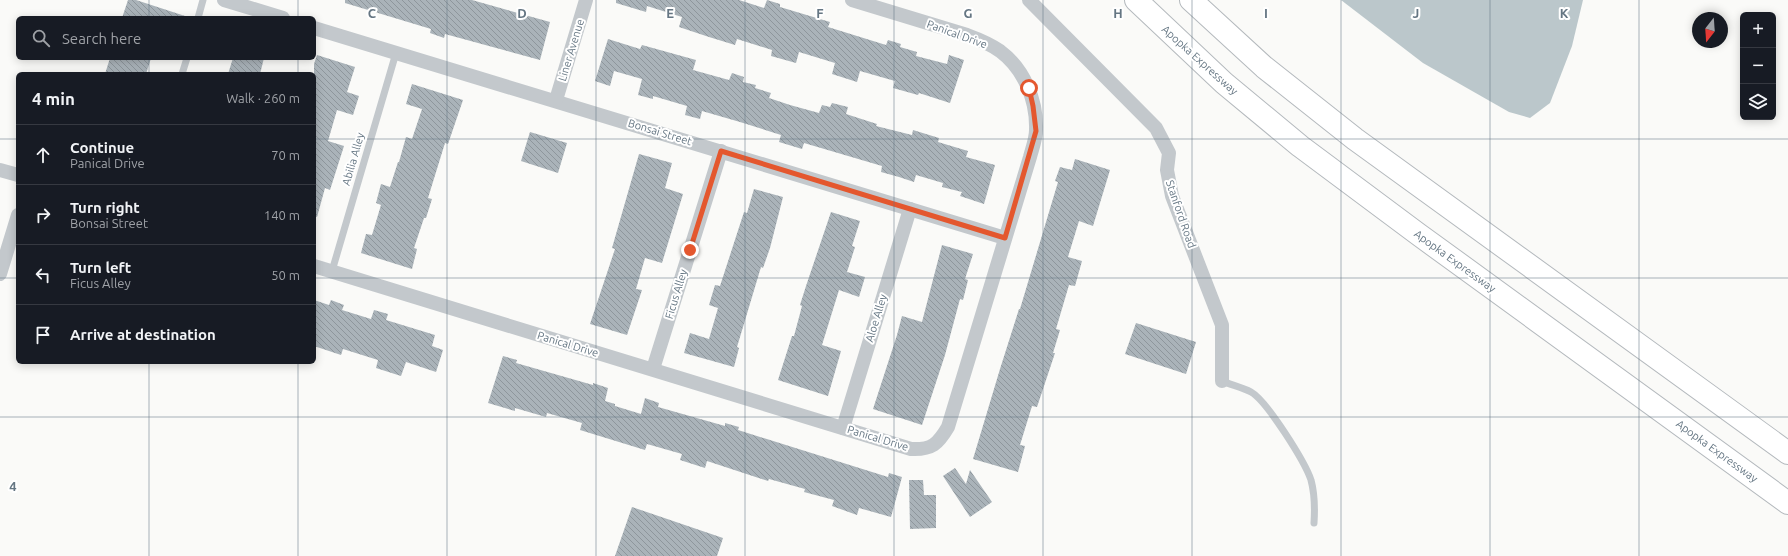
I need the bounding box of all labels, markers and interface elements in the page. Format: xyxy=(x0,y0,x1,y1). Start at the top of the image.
text: C xyxy=(368,6,377,20)
text: D xyxy=(517,6,527,20)
text: E xyxy=(666,6,674,20)
text: F xyxy=(816,6,824,20)
text: G xyxy=(964,6,973,20)
text: H xyxy=(1113,6,1123,20)
text: I xyxy=(1264,6,1268,20)
text: J xyxy=(1413,6,1419,20)
text: K xyxy=(1560,6,1569,20)
north arrow xyxy=(1692,12,1728,48)
map controls xyxy=(1740,12,1776,120)
button: + xyxy=(1740,12,1776,48)
search box xyxy=(16,16,316,60)
street label: Liner Avenue xyxy=(556,17,586,83)
street label: Panical Drive xyxy=(925,18,989,50)
street label: Apopka Expressway xyxy=(1160,23,1241,98)
icon: search xyxy=(30,27,52,49)
text: Search here xyxy=(62,30,141,47)
button: − xyxy=(1740,48,1776,84)
route start xyxy=(1020,79,1038,97)
button: layers xyxy=(1740,84,1776,120)
text: 4 min xyxy=(32,89,75,108)
text: Walk · 260 m xyxy=(226,91,300,105)
street label: Bonsai Street xyxy=(627,117,694,148)
street label: Abilia Alley xyxy=(340,131,366,187)
text: Continue xyxy=(70,139,134,156)
icon: ahead xyxy=(32,144,54,166)
text: 70 m xyxy=(271,148,300,162)
text: Panical Drive xyxy=(70,156,145,170)
street label: Stanford Road xyxy=(1164,178,1198,250)
text: Turn right xyxy=(70,199,140,216)
icon: right xyxy=(32,204,54,226)
text: 140 m xyxy=(264,208,300,222)
text: Bonsai Street xyxy=(70,216,148,230)
street label: Apopka Expressway xyxy=(1412,227,1499,295)
route end xyxy=(681,241,699,259)
text: Turn left xyxy=(70,259,131,276)
icon: left xyxy=(32,264,54,286)
street label: Ficus Alley xyxy=(663,267,689,320)
text: 50 m xyxy=(271,268,300,282)
text: Ficus Alley xyxy=(70,276,131,290)
street label: Aloe Alley xyxy=(863,292,889,343)
icon: arrive xyxy=(32,324,54,346)
text: Arrive at destination xyxy=(70,326,216,343)
street label: Panical Drive xyxy=(536,329,600,359)
street label: Apopka Expressway xyxy=(1674,417,1761,485)
street label: Panical Drive xyxy=(846,423,910,453)
text: 4 xyxy=(9,479,17,493)

